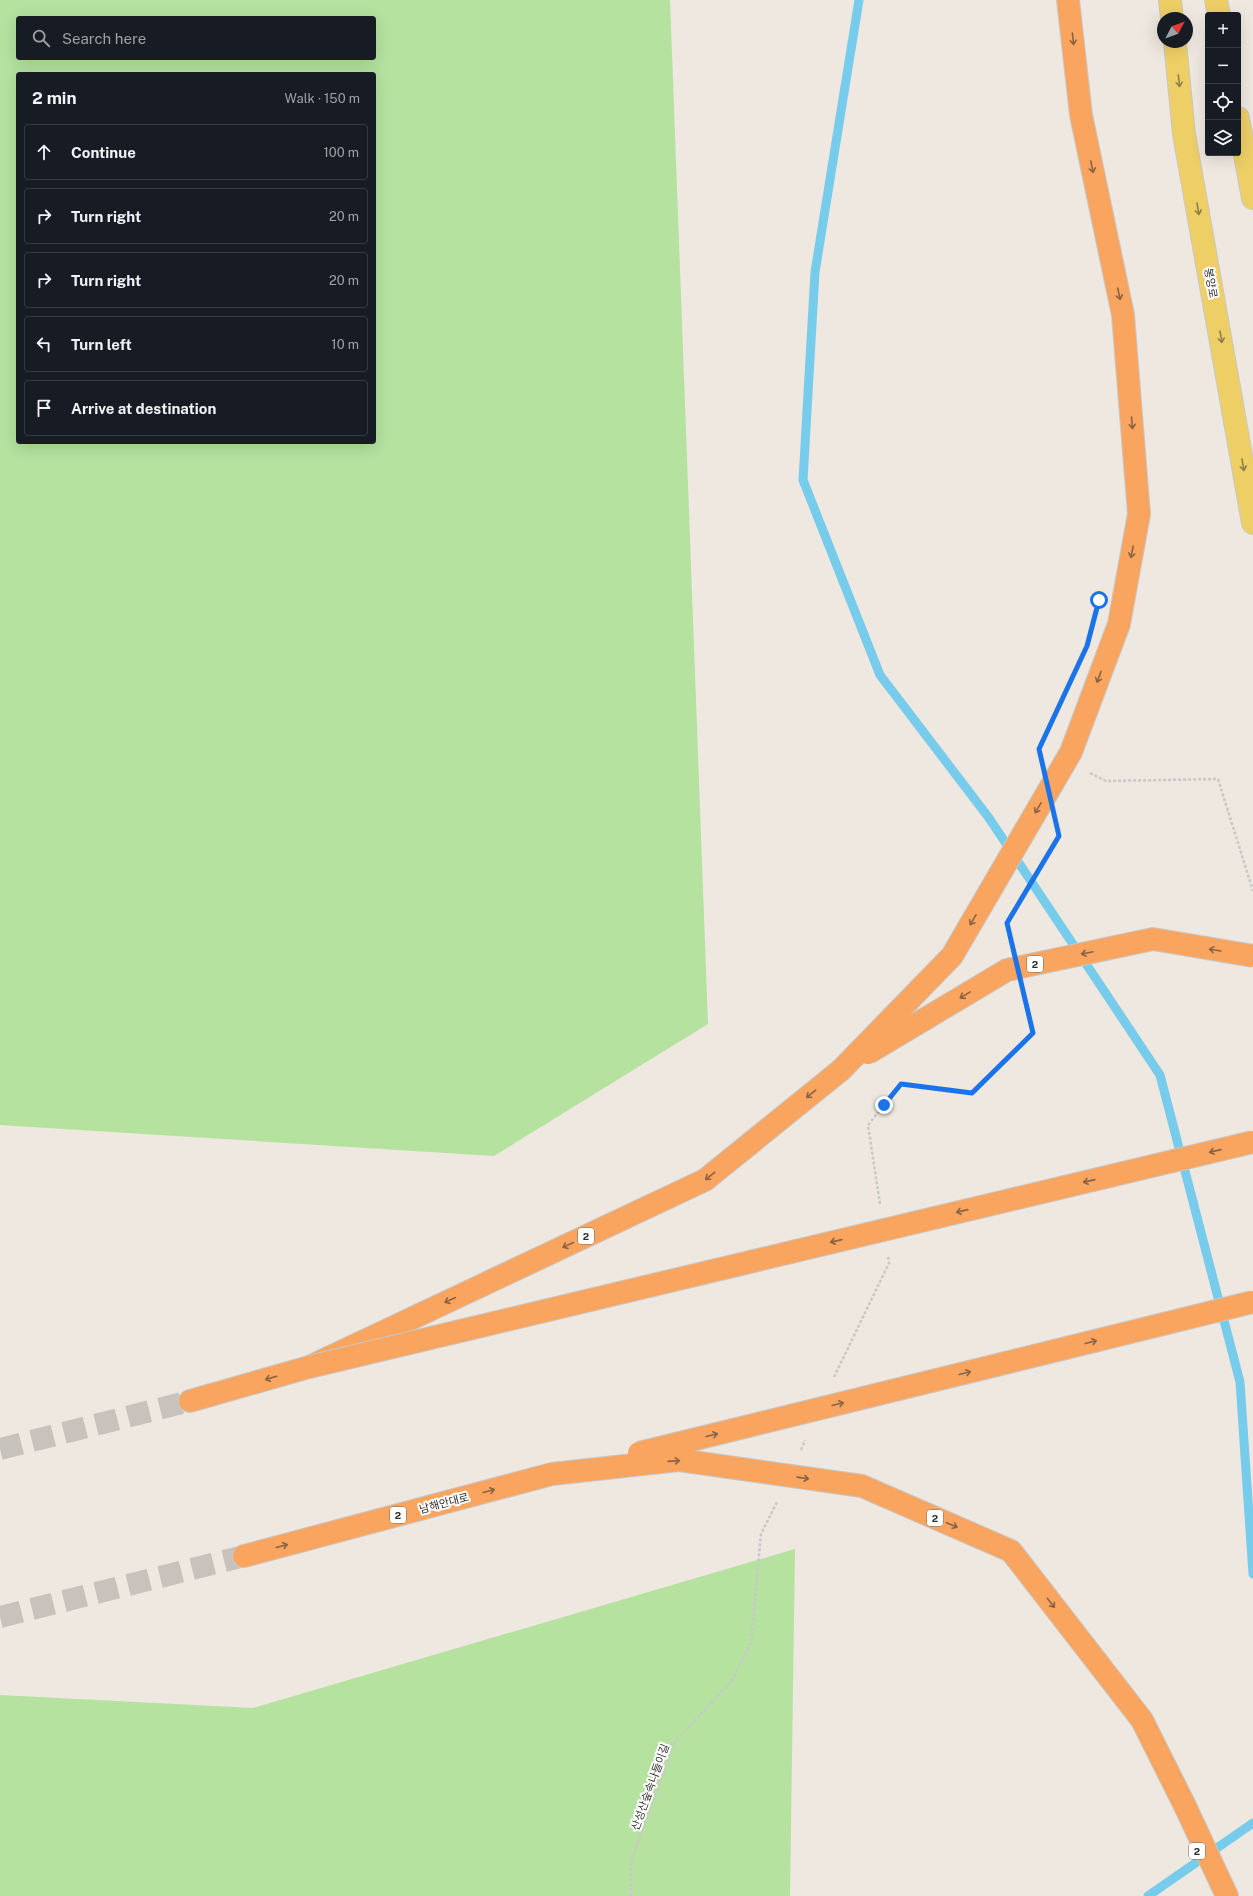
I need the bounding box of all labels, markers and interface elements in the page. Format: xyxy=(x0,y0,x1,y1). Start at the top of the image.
north arrow xyxy=(1157,12,1193,48)
map controls xyxy=(1205,12,1241,156)
button: + xyxy=(1205,12,1241,48)
search box xyxy=(16,16,376,60)
icon: search xyxy=(30,27,52,49)
text: Search here xyxy=(62,30,146,47)
one-way arrow xyxy=(1069,32,1076,45)
button: − xyxy=(1205,48,1241,84)
one-way arrow xyxy=(1175,74,1182,87)
button: locate xyxy=(1205,84,1241,120)
text: 2 min xyxy=(32,88,77,108)
text: Walk · 150 m xyxy=(285,91,360,106)
button: layers xyxy=(1205,120,1241,156)
icon: ahead xyxy=(33,141,55,163)
text: Continue xyxy=(71,144,136,161)
text: 100 m xyxy=(323,145,359,160)
one-way arrow xyxy=(1088,160,1096,173)
one-way arrow xyxy=(1194,202,1202,215)
icon: right xyxy=(33,205,55,227)
text: Turn right xyxy=(71,208,141,225)
text: 20 m xyxy=(329,209,359,224)
street label: 봉양로 xyxy=(1202,267,1220,299)
icon: right xyxy=(33,269,55,291)
text: Turn right xyxy=(71,272,141,289)
text: 20 m xyxy=(329,273,359,288)
one-way arrow xyxy=(1115,287,1123,300)
one-way arrow xyxy=(1217,330,1225,343)
icon: left xyxy=(33,333,55,355)
text: Turn left xyxy=(71,336,132,353)
text: 10 m xyxy=(331,337,359,352)
icon: arrive xyxy=(33,397,55,419)
text: Arrive at destination xyxy=(71,400,216,417)
one-way arrow xyxy=(1128,417,1136,430)
one-way arrow xyxy=(1239,458,1247,471)
one-way arrow xyxy=(1128,545,1136,558)
route start xyxy=(1090,591,1108,609)
one-way arrow xyxy=(1094,671,1102,683)
one-way arrow xyxy=(1034,802,1042,814)
one-way arrow xyxy=(968,914,976,926)
one-way arrow xyxy=(1208,946,1221,954)
one-way arrow xyxy=(1081,950,1094,958)
road number: 2 xyxy=(1027,956,1043,972)
one-way arrow xyxy=(959,991,971,999)
one-way arrow xyxy=(805,1090,816,1099)
route end xyxy=(875,1096,893,1114)
one-way arrow xyxy=(1209,1147,1222,1155)
one-way arrow xyxy=(705,1172,716,1181)
one-way arrow xyxy=(1082,1177,1095,1185)
one-way arrow xyxy=(956,1207,969,1215)
road number: 2 xyxy=(578,1228,594,1244)
one-way arrow xyxy=(830,1238,843,1245)
one-way arrow xyxy=(562,1242,574,1249)
one-way arrow xyxy=(445,1297,457,1304)
one-way arrow xyxy=(1084,1338,1097,1345)
one-way arrow xyxy=(958,1369,971,1376)
one-way arrow xyxy=(265,1375,278,1382)
one-way arrow xyxy=(832,1400,845,1407)
one-way arrow xyxy=(705,1431,718,1438)
one-way arrow xyxy=(667,1458,680,1465)
one-way arrow xyxy=(796,1474,809,1482)
one-way arrow xyxy=(482,1487,495,1494)
street label: 남해안대로 xyxy=(418,1491,470,1515)
road number: 2 xyxy=(390,1507,406,1523)
road number: 2 xyxy=(927,1510,943,1526)
one-way arrow xyxy=(946,1522,958,1530)
one-way arrow xyxy=(275,1542,288,1549)
one-way arrow xyxy=(1047,1597,1056,1608)
street label: 산성산숲속나들이길 xyxy=(629,1742,671,1832)
road number: 2 xyxy=(1189,1843,1205,1859)

